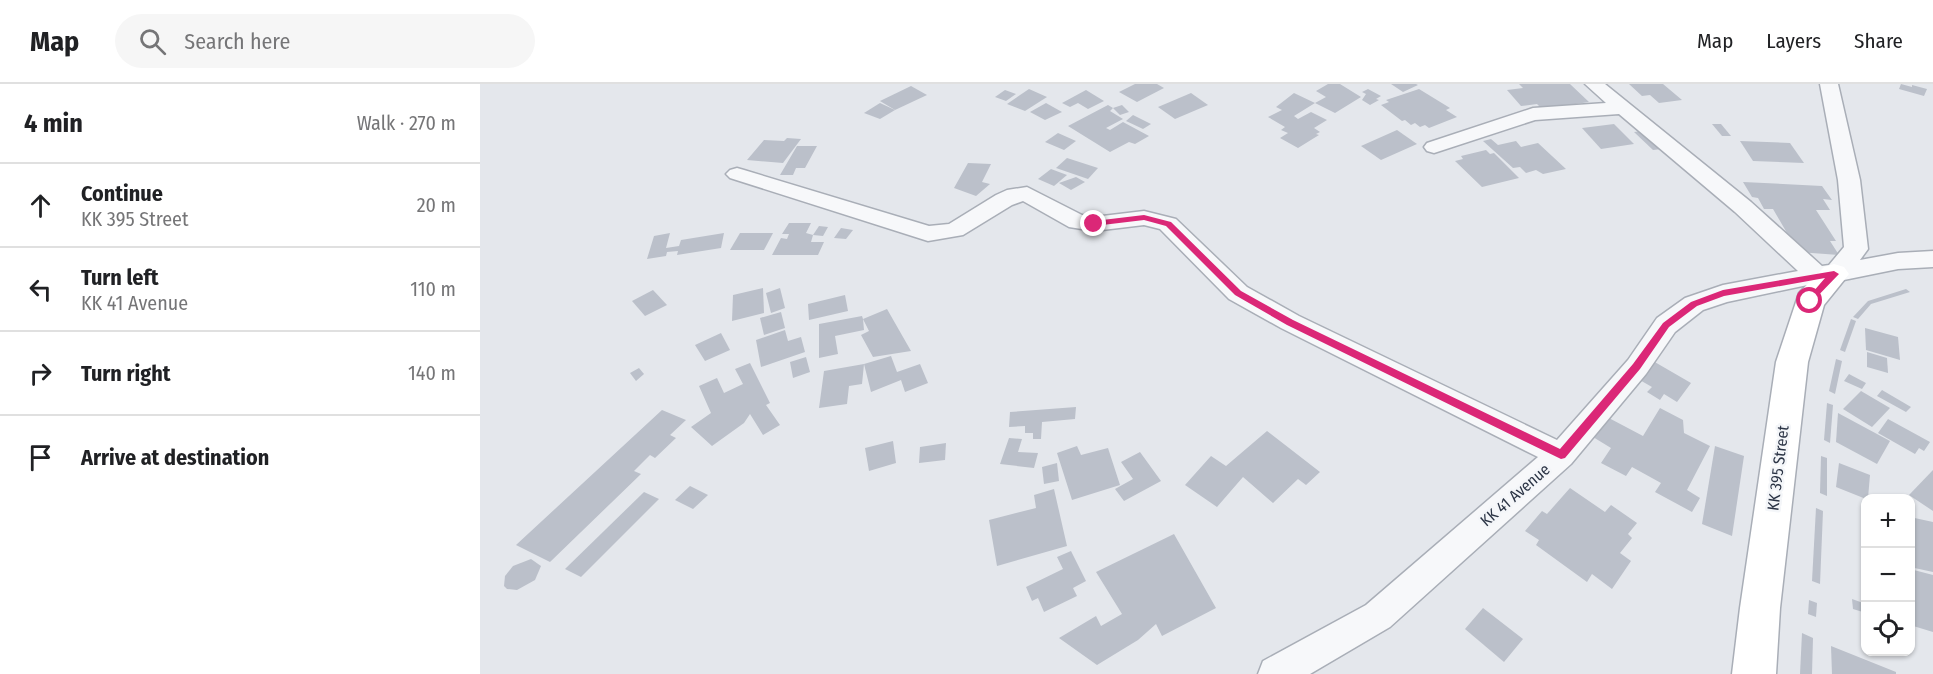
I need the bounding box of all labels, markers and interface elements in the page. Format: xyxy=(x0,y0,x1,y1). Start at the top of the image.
search box xyxy=(115,14,535,68)
text: Map xyxy=(30,25,79,58)
icon: search xyxy=(136,25,169,58)
text: Search here xyxy=(184,28,290,55)
text: Map xyxy=(1697,28,1733,54)
text: Layers xyxy=(1766,28,1821,54)
text: Share xyxy=(1854,28,1903,54)
text: 4 min xyxy=(24,108,83,139)
text: Walk · 270 m xyxy=(357,111,456,135)
text: Continue xyxy=(81,180,163,207)
icon: ahead xyxy=(24,189,57,222)
text: 20 m xyxy=(417,193,456,217)
text: KK 395 Street xyxy=(81,207,188,231)
route end xyxy=(1080,210,1106,236)
text: Turn left xyxy=(81,264,159,291)
icon: left xyxy=(24,273,57,306)
text: 110 m xyxy=(410,277,456,301)
route start xyxy=(1796,287,1822,313)
text: KK 41 Avenue xyxy=(81,291,188,315)
icon: right xyxy=(24,357,57,390)
text: Turn right xyxy=(81,360,170,387)
text: 140 m xyxy=(408,361,456,385)
street label: KK 395 Street xyxy=(1763,423,1793,512)
icon: arrive xyxy=(24,441,57,474)
text: Arrive at destination xyxy=(81,444,269,471)
street label: KK 41 Avenue xyxy=(1476,460,1554,530)
map controls xyxy=(1861,494,1915,656)
button: + xyxy=(1861,494,1915,548)
button: − xyxy=(1861,548,1915,602)
button: locate xyxy=(1861,602,1915,656)

